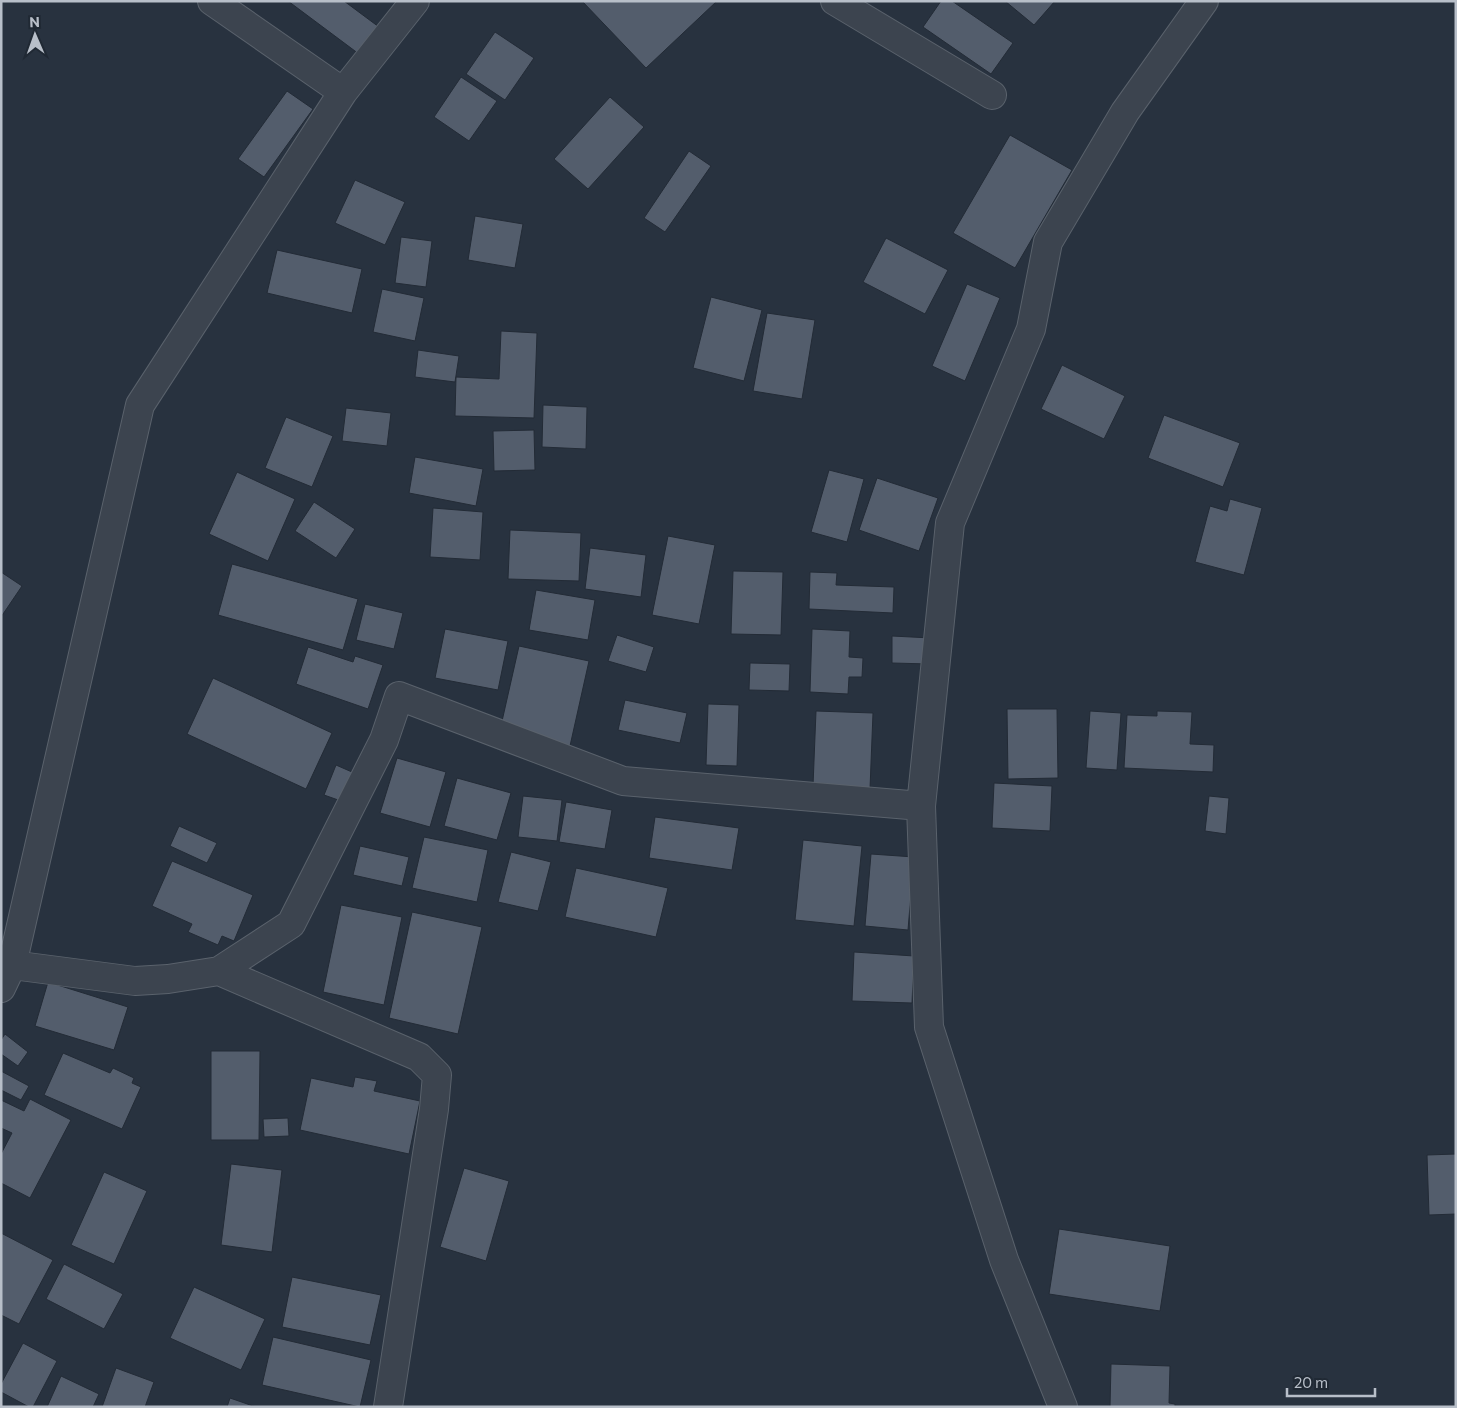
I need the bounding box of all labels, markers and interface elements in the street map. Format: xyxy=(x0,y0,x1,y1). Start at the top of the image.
north arrow xyxy=(10,10,60,60)
text: N xyxy=(29,13,40,30)
scale bar xyxy=(1287,1366,1374,1398)
text: 20 m xyxy=(1294,1373,1328,1391)

